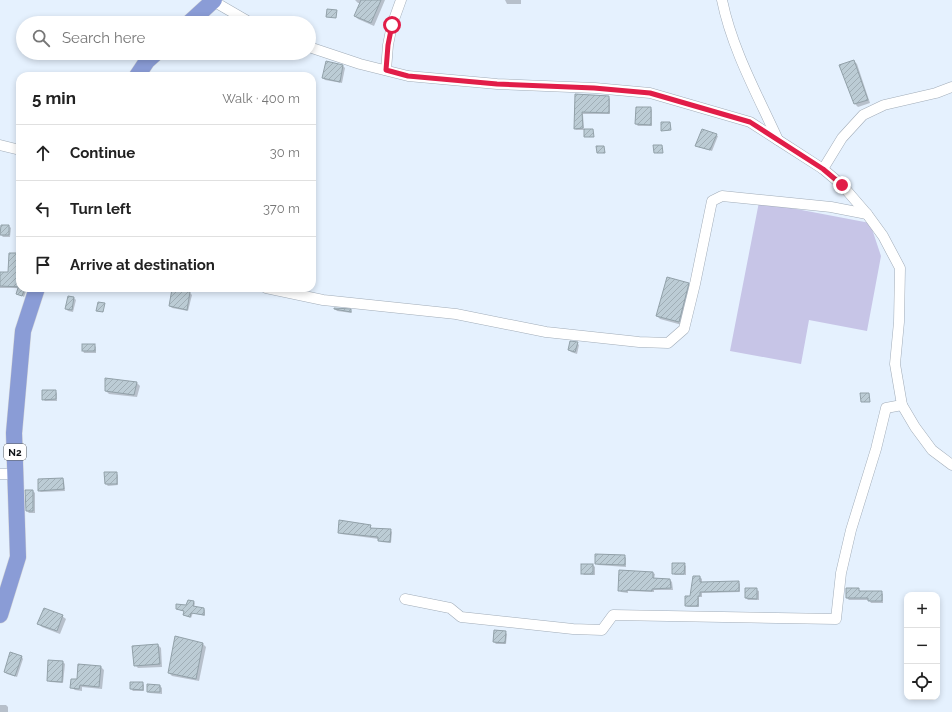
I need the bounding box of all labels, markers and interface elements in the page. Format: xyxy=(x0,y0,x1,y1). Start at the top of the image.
search box xyxy=(16,16,316,60)
route start xyxy=(383,16,401,34)
icon: search xyxy=(30,27,52,49)
text: Search here xyxy=(62,29,145,47)
text: 5 min xyxy=(32,88,76,108)
text: Walk · 400 m xyxy=(222,91,300,106)
icon: ahead xyxy=(32,142,54,164)
text: Continue xyxy=(70,144,135,162)
text: 30 m xyxy=(270,145,300,160)
route end xyxy=(833,176,851,194)
icon: left xyxy=(32,198,54,220)
text: Turn left xyxy=(70,200,131,218)
text: 370 m xyxy=(263,201,300,216)
icon: arrive xyxy=(32,254,54,276)
text: Arrive at destination xyxy=(70,256,215,274)
road number: N2 xyxy=(4,444,26,460)
map controls xyxy=(904,592,940,700)
button: + xyxy=(904,592,940,628)
button: − xyxy=(904,628,940,664)
button: locate xyxy=(904,664,940,700)

